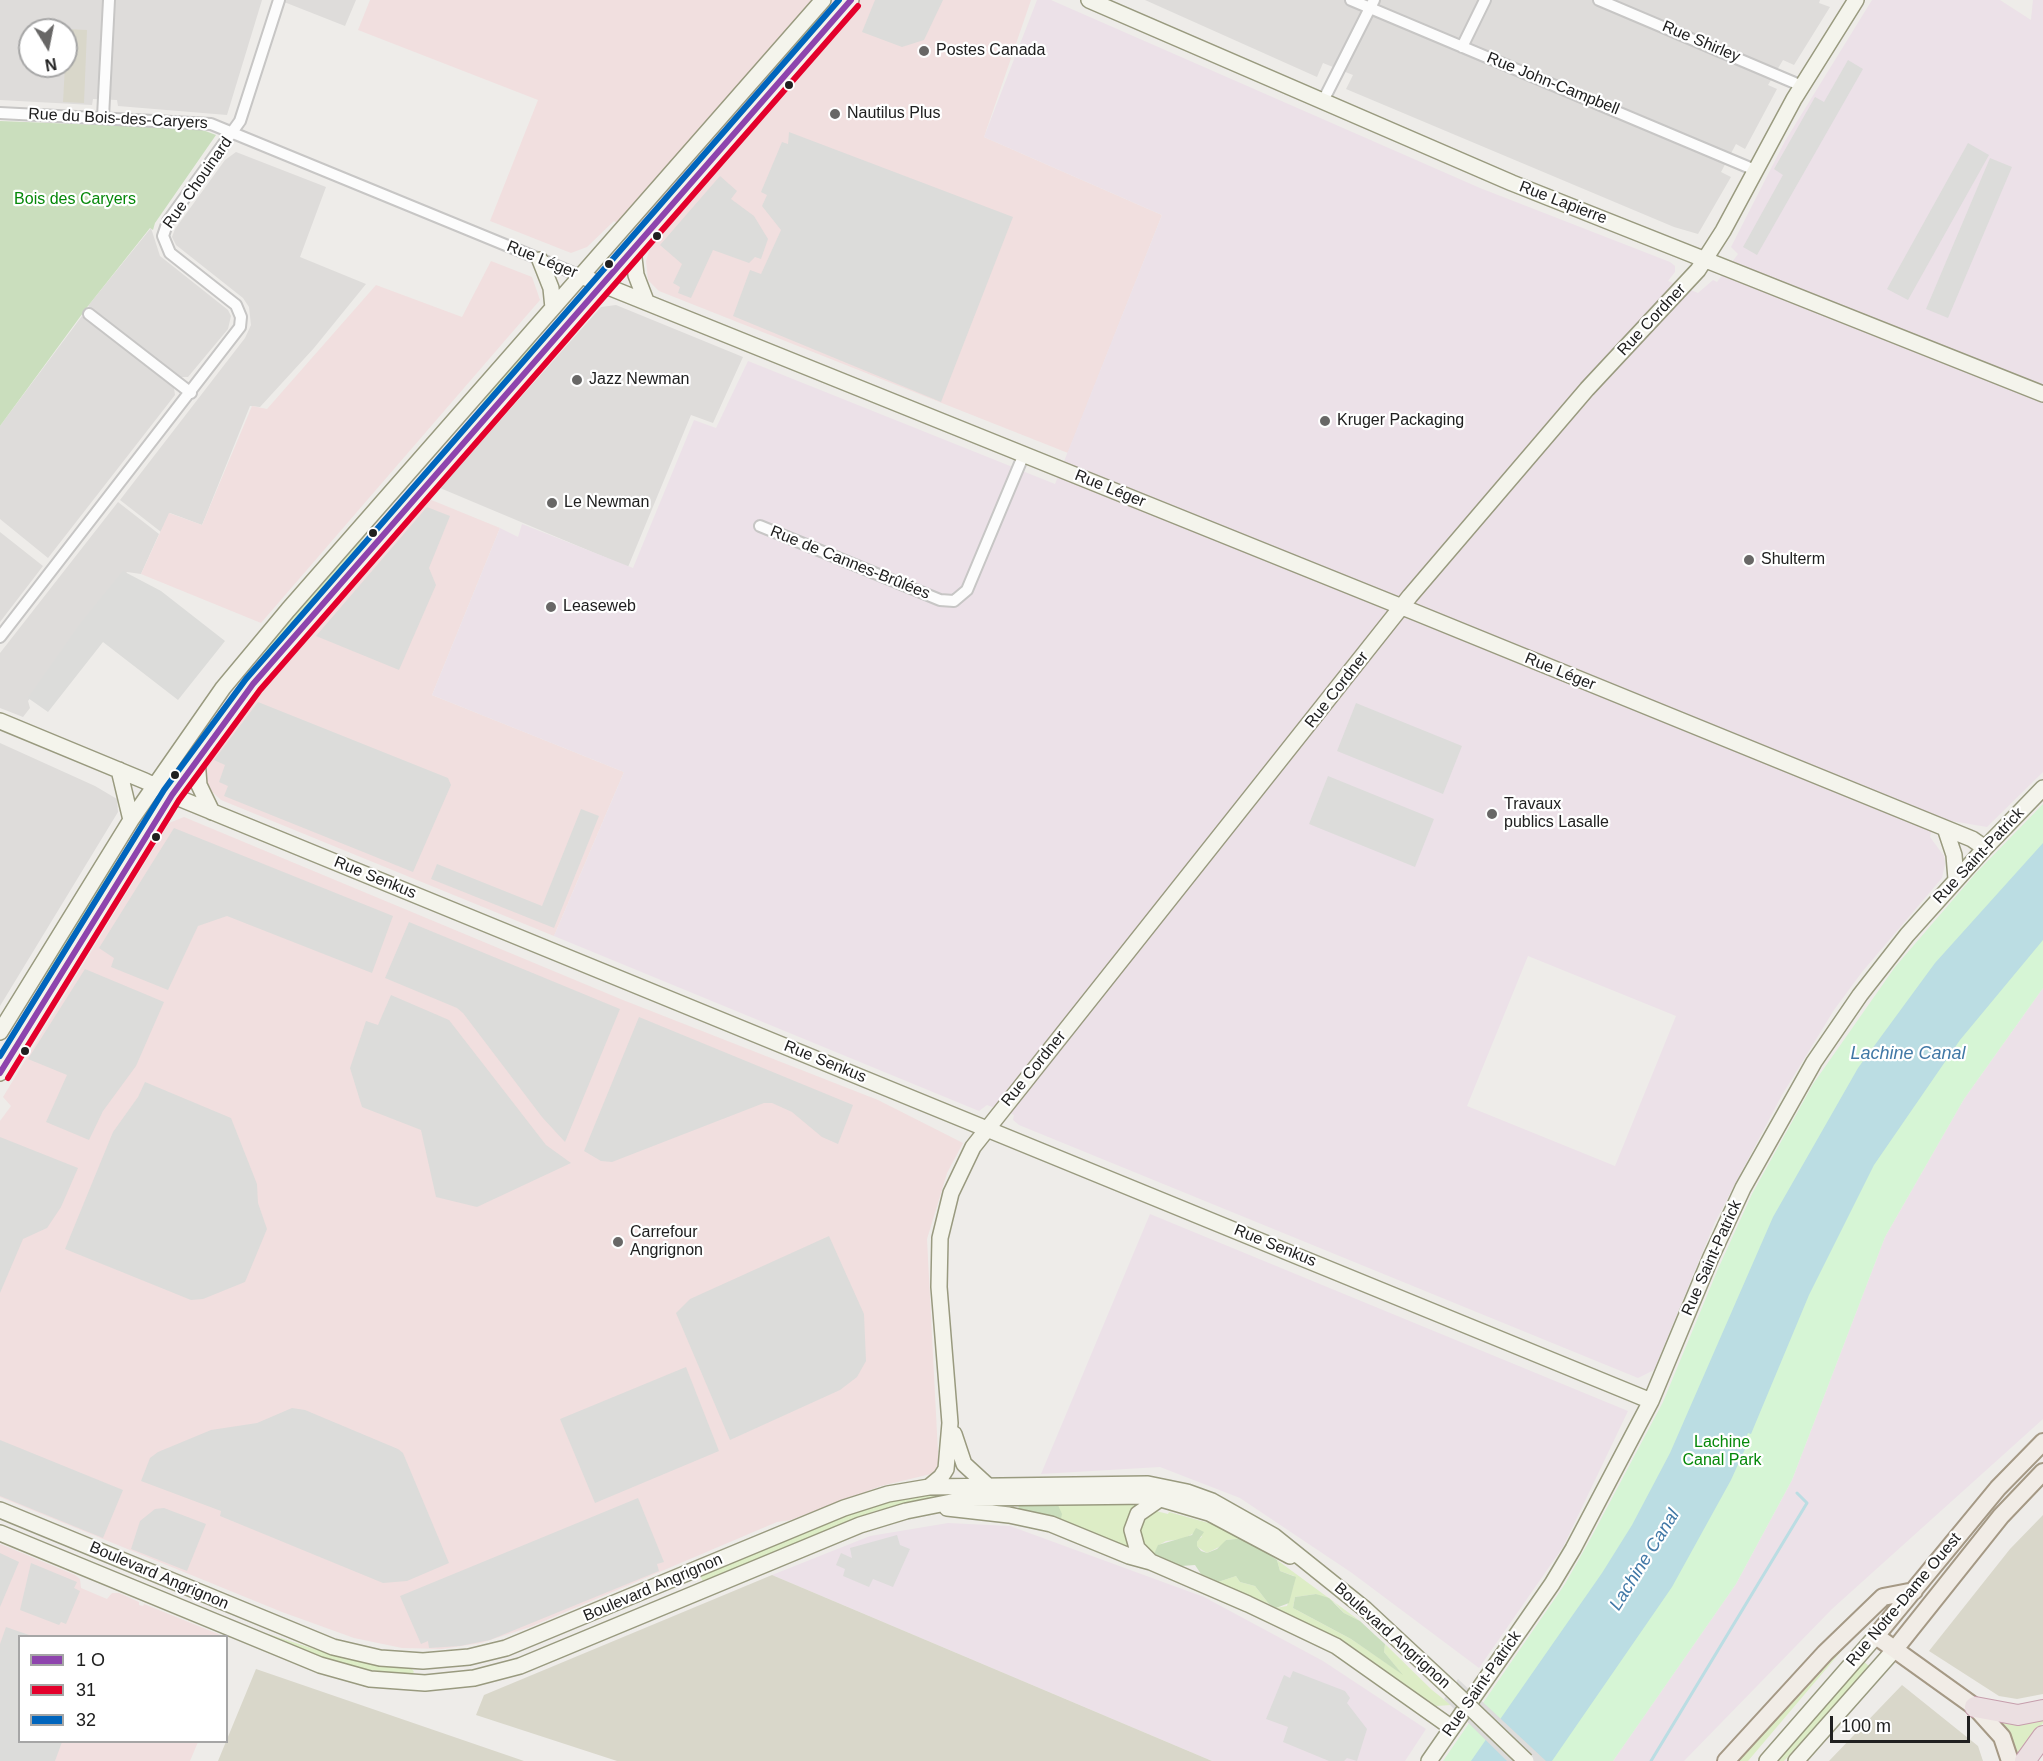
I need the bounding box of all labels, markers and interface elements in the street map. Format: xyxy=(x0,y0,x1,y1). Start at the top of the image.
street label: Rue Shirley xyxy=(1659,17,1743,67)
north arrow xyxy=(18,18,78,78)
place label: Postes Canada xyxy=(936,41,1045,61)
marker: Postes Canada xyxy=(917,44,931,58)
street label: Rue John-Campbell xyxy=(1484,49,1622,119)
text: N xyxy=(44,55,58,74)
unlabelled marker xyxy=(783,79,795,91)
place label: Nautilus Plus xyxy=(847,104,940,124)
street label: Rue du Bois-des-Caryers xyxy=(28,105,208,133)
marker: Nautilus Plus xyxy=(828,107,842,121)
street label: Rue Chouinard xyxy=(159,133,237,233)
street label: Rue Lapierre xyxy=(1516,177,1610,229)
park label: Bois des Caryers xyxy=(14,190,136,210)
unlabelled marker xyxy=(651,230,663,242)
street label: Rue Léger xyxy=(504,237,580,283)
unlabelled marker xyxy=(603,258,615,270)
street label: Rue Cordner xyxy=(1614,280,1690,360)
place label: Jazz Newman xyxy=(589,370,689,390)
marker: Jazz Newman xyxy=(570,373,584,387)
place label: Kruger Packaging xyxy=(1337,411,1464,431)
marker: Kruger Packaging xyxy=(1318,414,1332,428)
street label: Rue Léger xyxy=(1072,466,1148,512)
place label: Le Newman xyxy=(564,493,649,513)
marker: Le Newman xyxy=(545,496,559,510)
street label: Rue de Cannes-Brûlées xyxy=(767,522,933,604)
unlabelled marker xyxy=(367,527,379,539)
place label: Shulterm xyxy=(1761,550,1825,570)
marker: Shulterm xyxy=(1742,553,1756,567)
place label: Leaseweb xyxy=(563,597,636,617)
marker: Leaseweb xyxy=(544,600,558,614)
street label: Rue Cordner xyxy=(1301,648,1373,732)
street label: Rue Léger xyxy=(1522,649,1598,695)
unlabelled marker xyxy=(169,769,181,781)
place label: Travaux publics Lasalle xyxy=(1504,795,1609,833)
street label: Rue Saint-Patrick xyxy=(1930,804,2028,908)
marker: Travaux publics Lasalle xyxy=(1485,807,1499,821)
unlabelled marker xyxy=(150,831,162,843)
street label: Rue Senkus xyxy=(331,853,419,903)
street label: Rue Cordner xyxy=(998,1027,1070,1111)
street label: Rue Senkus xyxy=(781,1037,869,1087)
water label: Lachine Canal xyxy=(1850,1043,1966,1065)
unlabelled marker xyxy=(19,1045,31,1057)
street label: Rue Saint-Patrick xyxy=(1678,1197,1746,1319)
street label: Rue Senkus xyxy=(1231,1221,1319,1271)
place label: Carrefour Angrignon xyxy=(630,1223,703,1261)
marker: Carrefour Angrignon xyxy=(611,1235,625,1249)
park label: Lachine Canal Park xyxy=(1682,1433,1762,1471)
water label: Lachine Canal xyxy=(1605,1505,1685,1615)
street label: Rue Notre-Dame Ouest xyxy=(1843,1529,1965,1671)
street label: Boulevard Angrignon xyxy=(86,1538,232,1614)
street label: Boulevard Angrignon xyxy=(580,1550,726,1626)
street label: Boulevard Angrignon xyxy=(1330,1579,1454,1693)
street label: Rue Saint-Patrick xyxy=(1438,1628,1526,1740)
legend xyxy=(18,1635,228,1743)
text: 1 O xyxy=(76,1650,105,1670)
text: 31 xyxy=(76,1680,96,1700)
scale bar xyxy=(1833,1704,1972,1742)
text: 32 xyxy=(76,1710,96,1730)
text: 100 m xyxy=(1841,1716,1891,1736)

